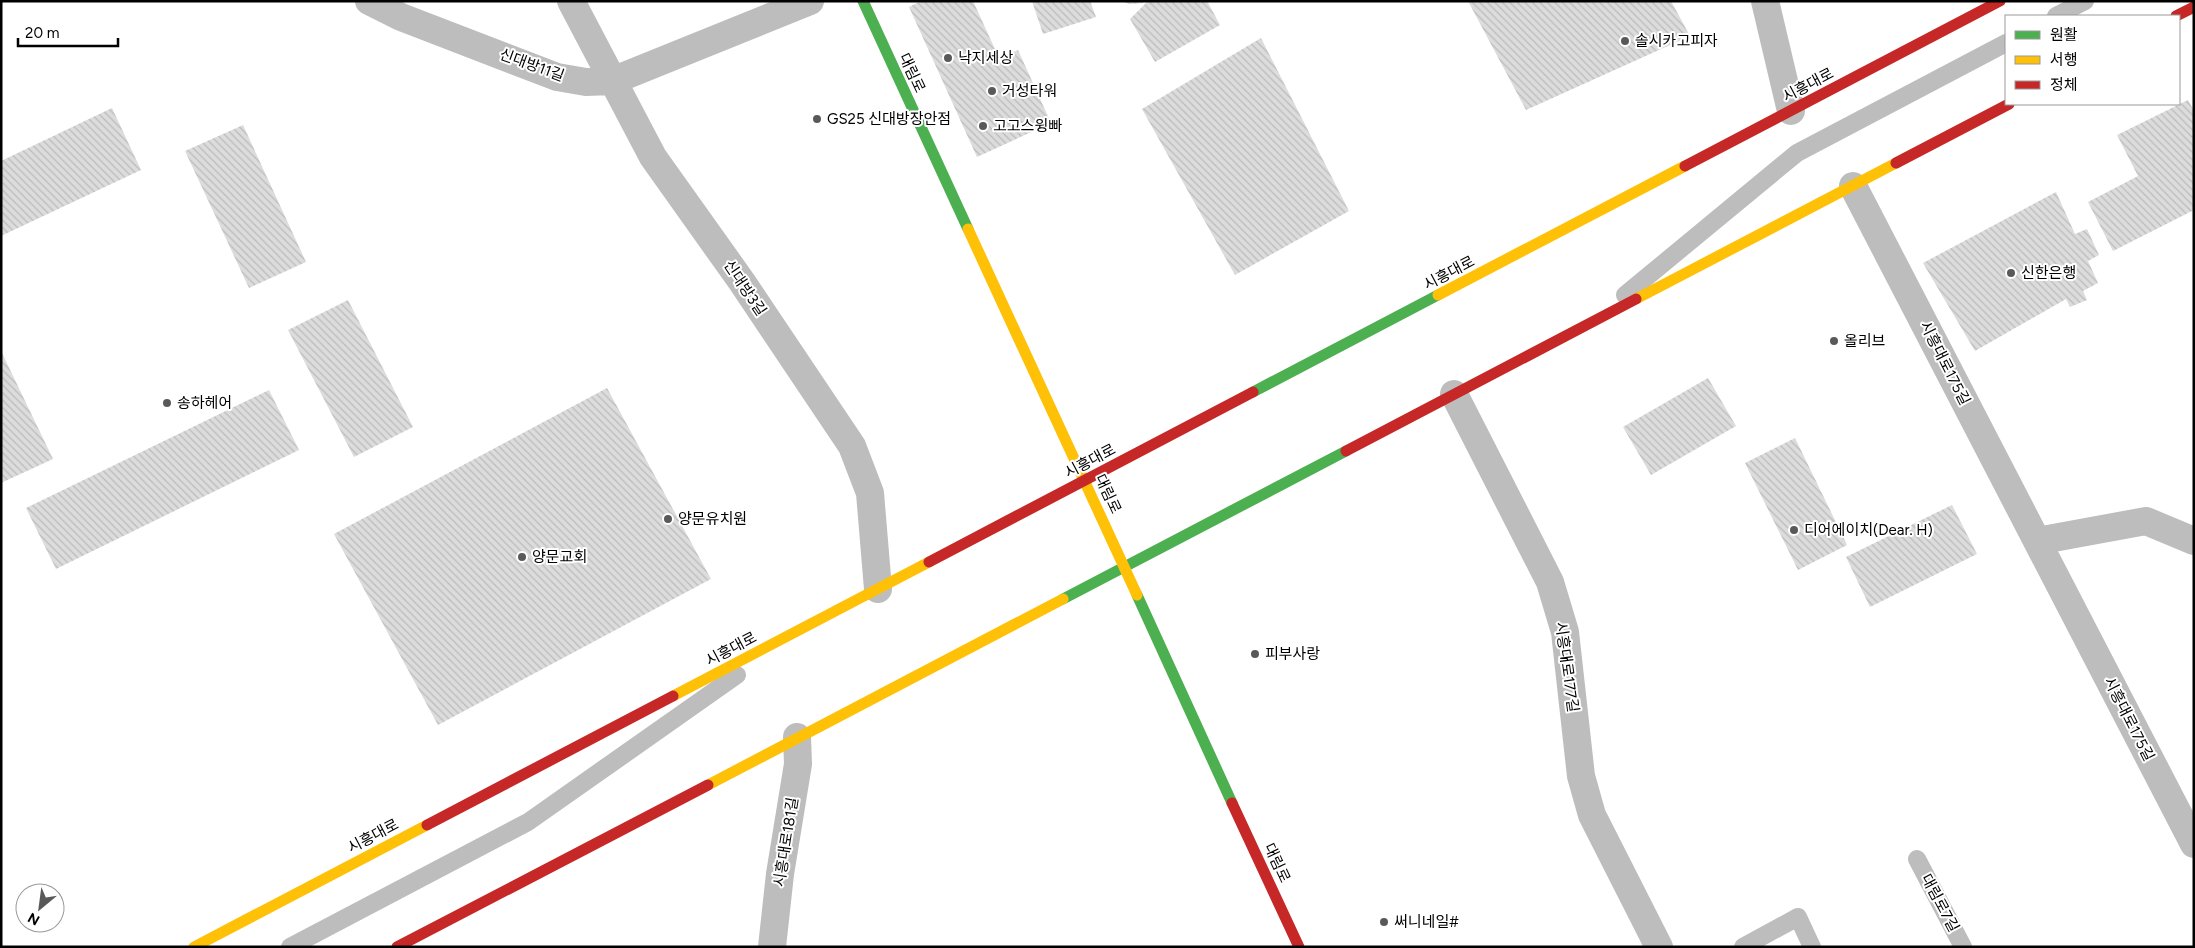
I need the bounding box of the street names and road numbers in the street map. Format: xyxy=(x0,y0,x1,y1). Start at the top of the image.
street label: 신대방11길 xyxy=(497,45,567,85)
street label: 대림로 xyxy=(895,50,929,96)
street label: 시흥대로 xyxy=(1779,64,1837,106)
street label: 시흥대로 xyxy=(1420,252,1478,294)
street label: 신대방3길 xyxy=(720,257,770,319)
street label: 시흥대로175길 xyxy=(1916,318,1974,408)
street label: 시흥대로 xyxy=(1061,440,1119,482)
street label: 대림로 xyxy=(1091,471,1125,517)
street label: 시흥대로177길 xyxy=(1552,621,1582,713)
street label: 시흥대로 xyxy=(702,628,760,670)
street label: 시흥대로175길 xyxy=(2100,674,2158,764)
street label: 시흥대로181길 xyxy=(770,796,802,888)
street label: 시흥대로 xyxy=(344,815,402,857)
street label: 대림로 xyxy=(1260,840,1294,886)
street label: 대림로7길 xyxy=(1917,871,1963,935)

